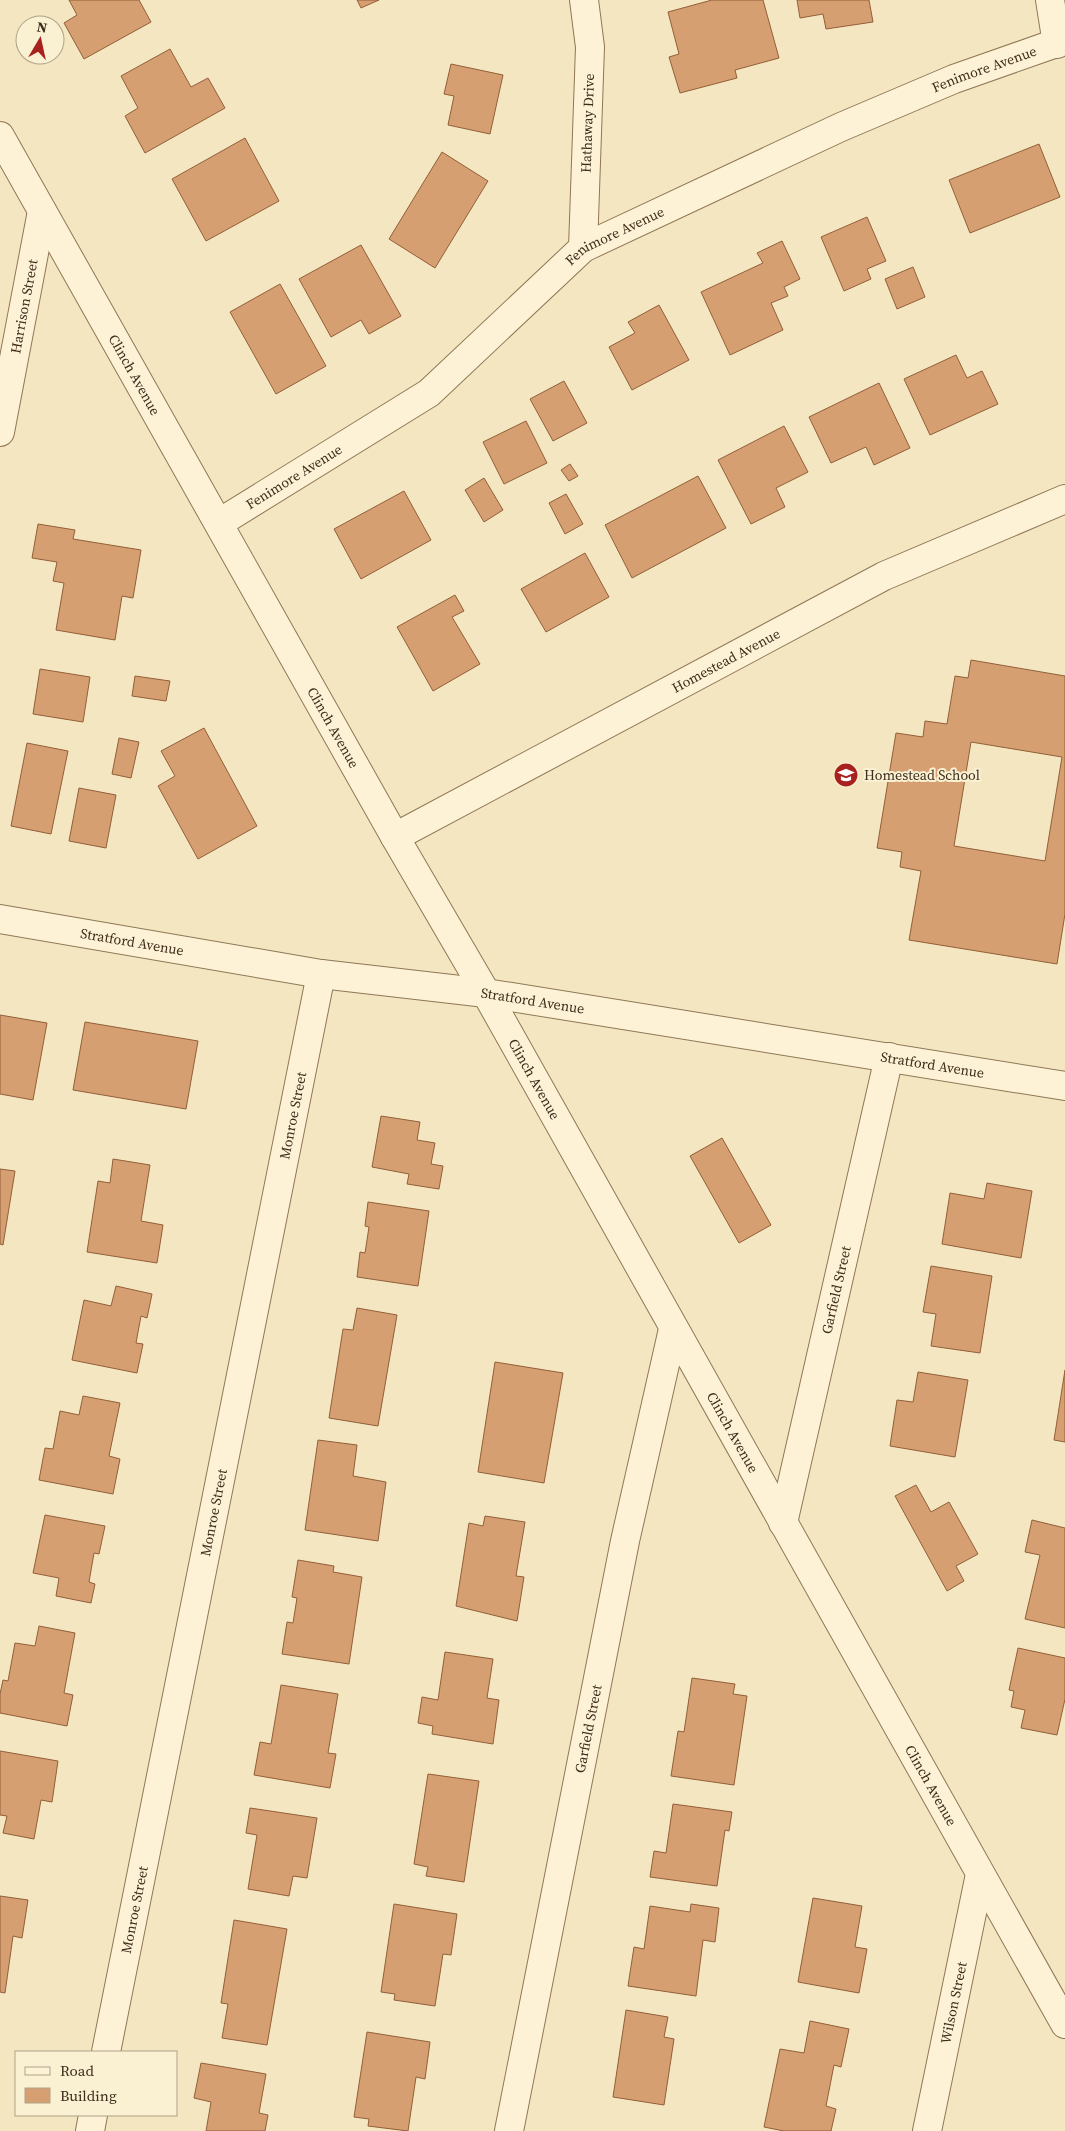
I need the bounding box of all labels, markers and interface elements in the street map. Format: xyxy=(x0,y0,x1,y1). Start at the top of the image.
north arrow xyxy=(15,15,65,65)
text: N xyxy=(35,16,49,38)
street label: Fenimore Avenue xyxy=(929,41,1039,97)
street label: Hathaway Drive xyxy=(576,73,599,173)
street label: Fenimore Avenue xyxy=(561,201,667,270)
street label: Harrison Street xyxy=(5,257,43,355)
street label: Clinch Avenue xyxy=(104,331,165,419)
street label: Fenimore Avenue xyxy=(242,439,346,514)
street label: Homestead Avenue xyxy=(668,623,784,698)
street label: Clinch Avenue xyxy=(303,683,364,772)
school or university icon: Homestead School xyxy=(833,762,859,788)
place label: Homestead School xyxy=(864,765,980,785)
street label: Stratford Avenue xyxy=(79,923,185,960)
street label: Stratford Avenue xyxy=(480,982,586,1019)
street label: Clinch Avenue xyxy=(504,1035,565,1123)
street label: Stratford Avenue xyxy=(879,1047,986,1083)
street label: Monroe Street xyxy=(274,1070,311,1161)
street label: Garfield Street xyxy=(816,1244,856,1336)
street label: Clinch Avenue xyxy=(702,1388,763,1476)
street label: Monroe Street xyxy=(195,1467,232,1558)
street label: Garfield Street xyxy=(570,1682,607,1775)
street label: Clinch Avenue xyxy=(900,1741,962,1830)
street label: Monroe Street xyxy=(116,1864,153,1955)
street label: Wilson Street xyxy=(935,1959,972,2046)
legend xyxy=(15,2051,178,2116)
text: Road xyxy=(60,2060,94,2081)
text: Building xyxy=(60,2085,117,2106)

